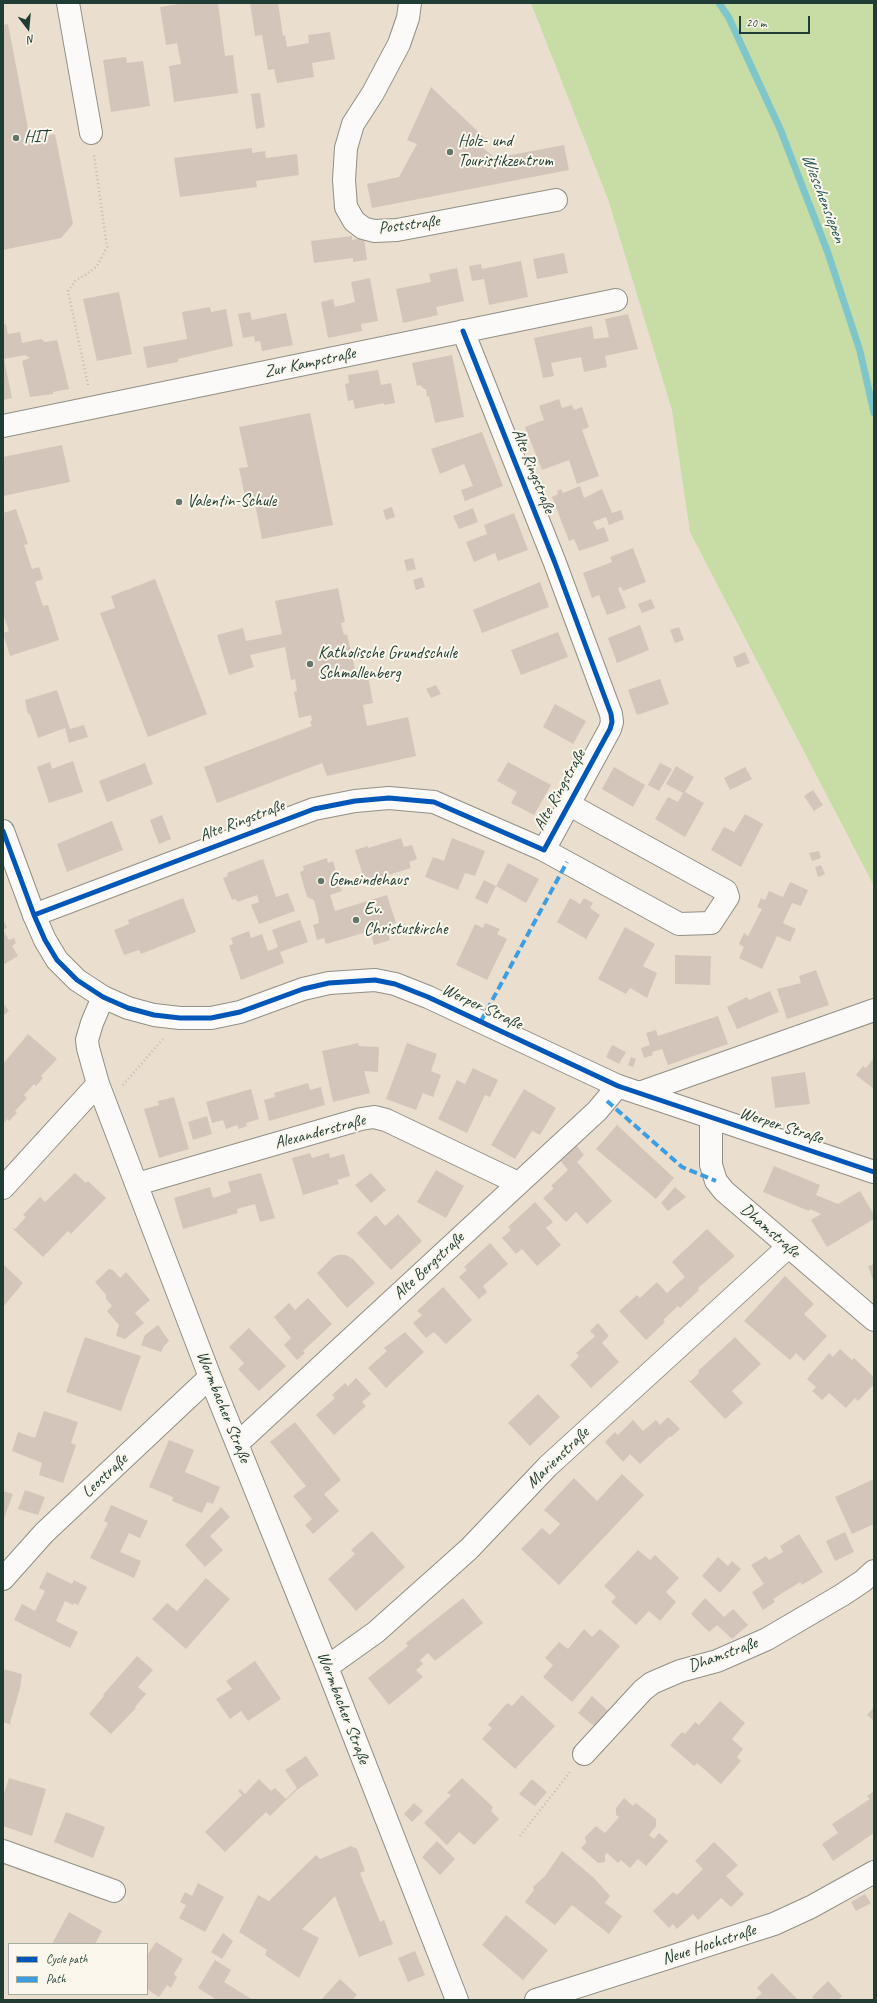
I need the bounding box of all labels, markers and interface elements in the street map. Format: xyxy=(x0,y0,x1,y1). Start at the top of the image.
north arrow xyxy=(8,8,48,48)
scale bar xyxy=(741,8,812,34)
text: 20 m xyxy=(746,15,766,31)
text: N xyxy=(26,32,37,47)
place label: HIT xyxy=(24,128,48,148)
place label: Holz- und Touristikzentrum xyxy=(458,132,553,172)
marker: HIT xyxy=(11,133,21,143)
marker: Holz- und Touristikzentrum xyxy=(445,147,455,157)
water label: Wieschensiepen xyxy=(796,151,850,245)
street label: Poststraße xyxy=(377,211,441,239)
street label: Zur Kampstraße xyxy=(263,343,357,383)
street label: Alte Ringstraße xyxy=(507,426,559,516)
place label: Valentin-Schule xyxy=(187,492,276,512)
marker: Valentin-Schule xyxy=(174,497,184,507)
place label: Katholische Grundschule Schmallenberg xyxy=(318,644,457,684)
marker: Katholische Grundschule Schmallenberg xyxy=(305,659,315,669)
street label: Alte Ringstraße xyxy=(529,746,591,834)
street label: Alte Ringstraße xyxy=(197,795,287,847)
place label: Gemeindehaus xyxy=(329,871,408,891)
marker: Gemeindehaus xyxy=(316,876,326,886)
place label: Ev. Christuskirche xyxy=(364,900,447,940)
marker: Ev. Christuskirche xyxy=(351,915,361,925)
street label: Werper Straße xyxy=(439,980,525,1034)
street label: Werper Straße xyxy=(737,1103,825,1149)
street label: Alexanderstraße xyxy=(273,1110,367,1154)
street label: Dhamstraße xyxy=(736,1200,804,1262)
street label: Alte Bergstraße xyxy=(389,1228,469,1304)
street label: Wormbacher Straße xyxy=(191,1348,255,1466)
street label: Marienstraße xyxy=(522,1423,594,1493)
street label: Leostraße xyxy=(78,1450,132,1502)
street label: Dhamstraße xyxy=(686,1633,760,1677)
street label: Wormbacher Straße xyxy=(312,1649,374,1767)
street label: Neue Hochstraße xyxy=(659,1920,759,1970)
legend xyxy=(8,1943,148,1995)
text: Cycle path xyxy=(46,1951,88,1967)
text: Path xyxy=(46,1971,66,1987)

